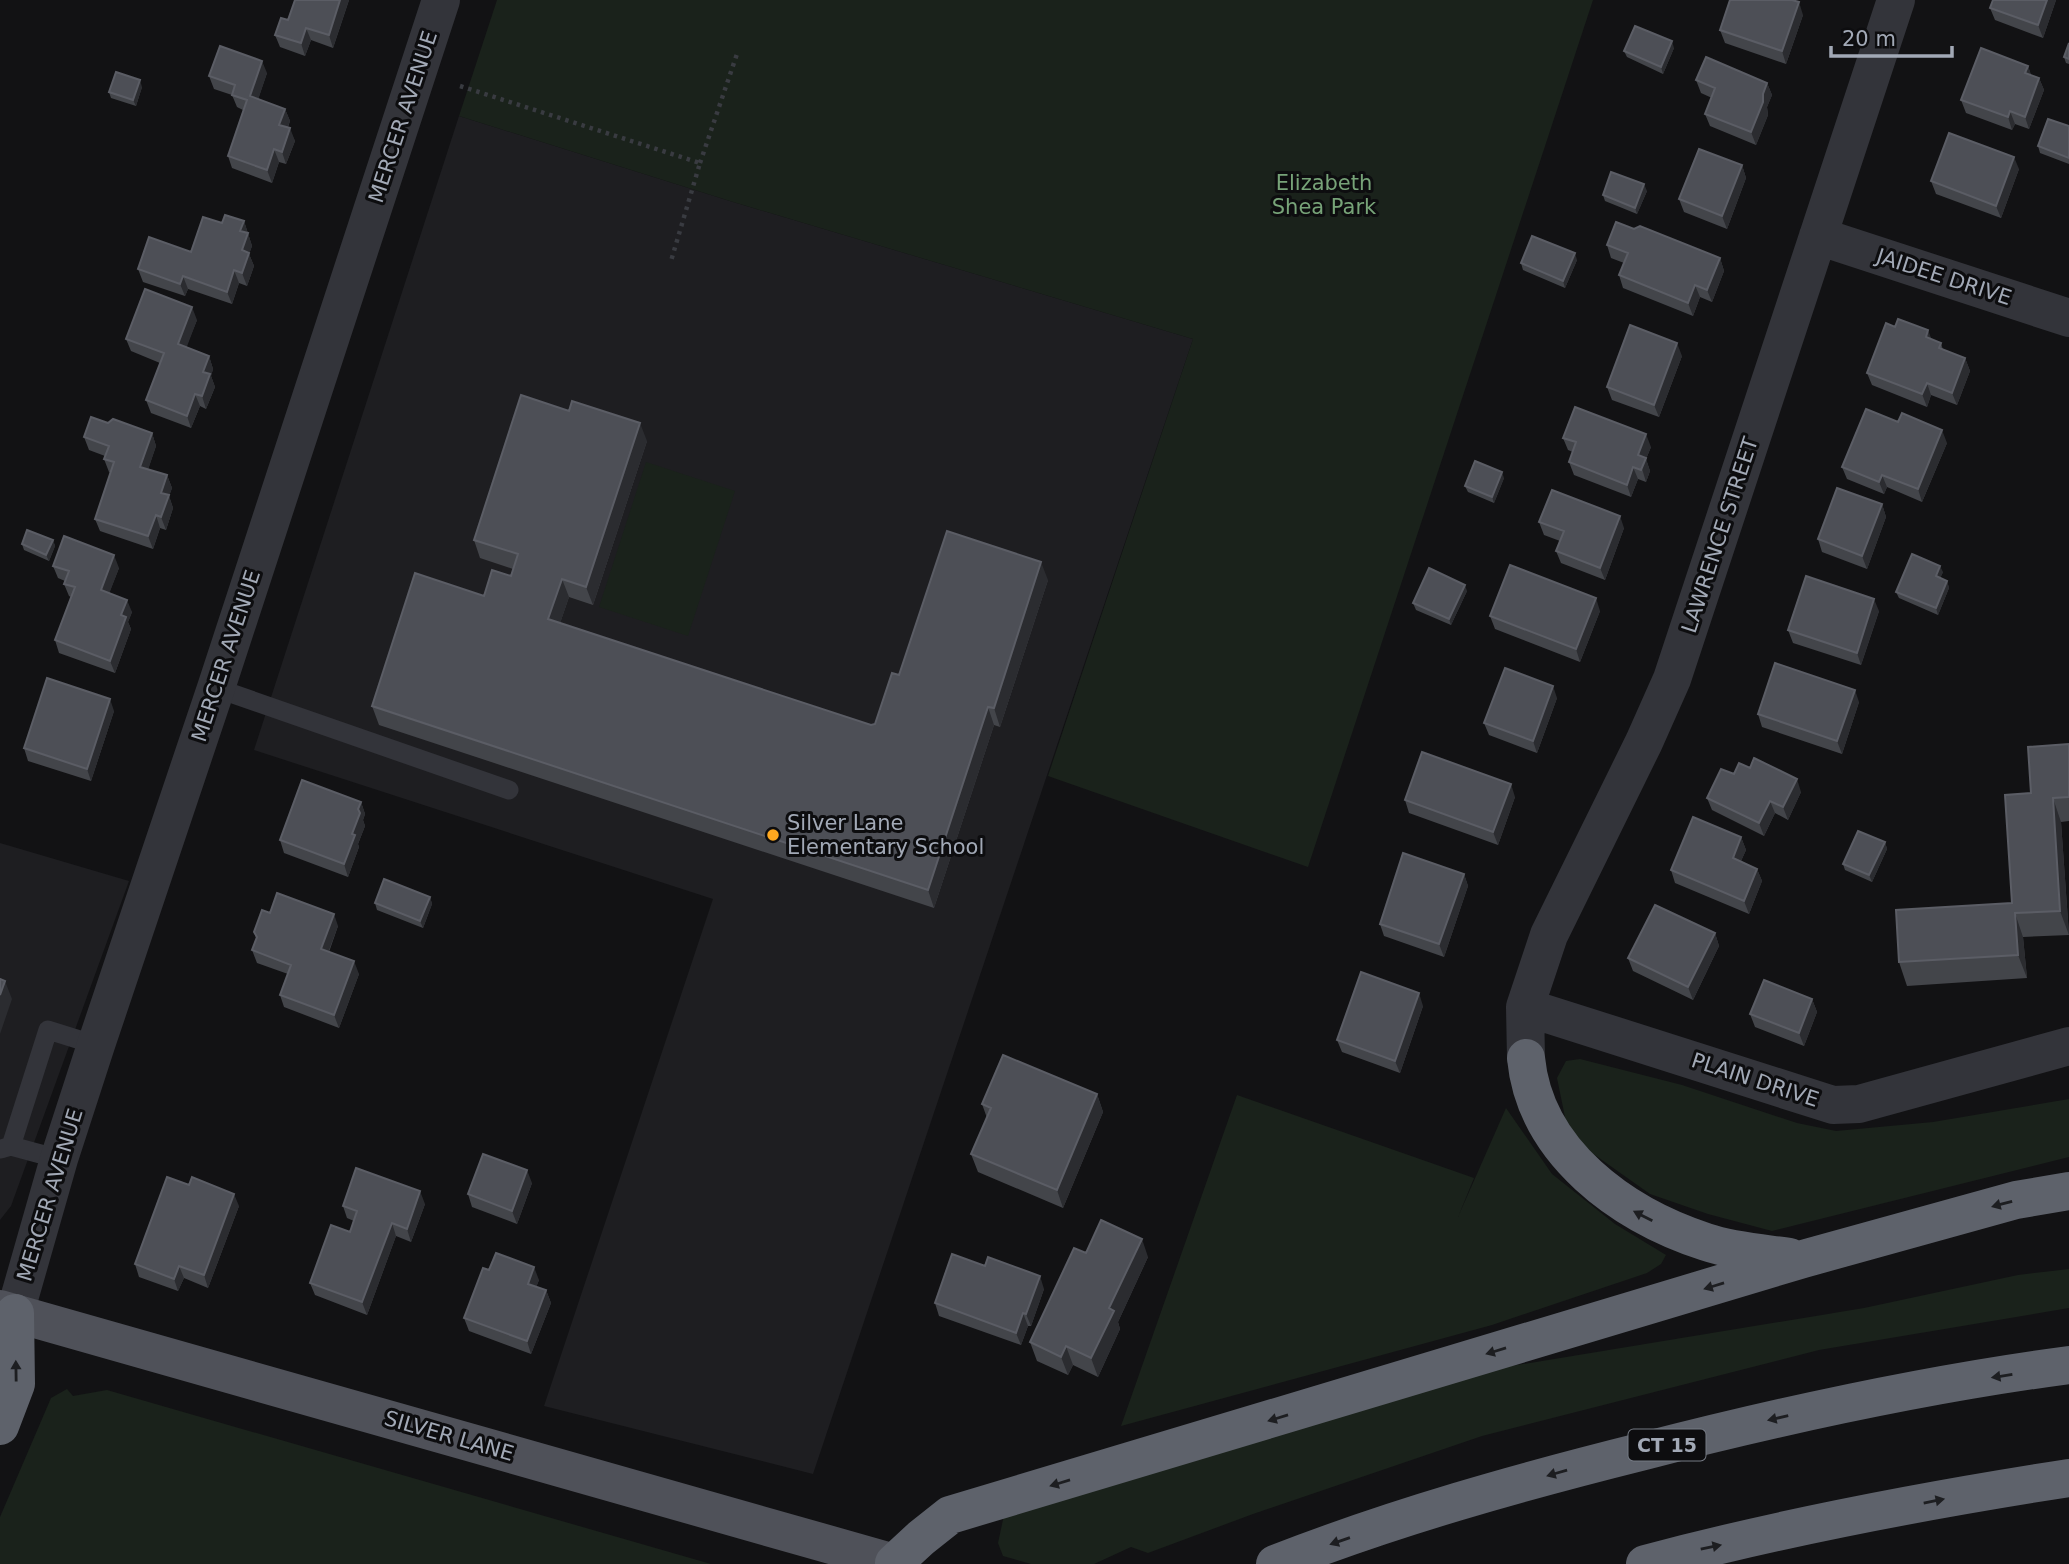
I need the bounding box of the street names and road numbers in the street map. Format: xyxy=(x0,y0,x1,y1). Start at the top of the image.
street label: MERCER AVENUE xyxy=(364,28,442,206)
street label: JAIDEE DRIVE xyxy=(1872,243,2014,310)
street label: LAWRENCE STREET xyxy=(1677,434,1763,636)
street label: MERCER AVENUE xyxy=(187,567,265,745)
street label: PLAIN DRIVE xyxy=(1688,1048,1822,1112)
street label: MERCER AVENUE xyxy=(12,1106,88,1284)
street label: SILVER LANE xyxy=(382,1406,516,1466)
road number: CT 15 xyxy=(1628,1429,1706,1460)

